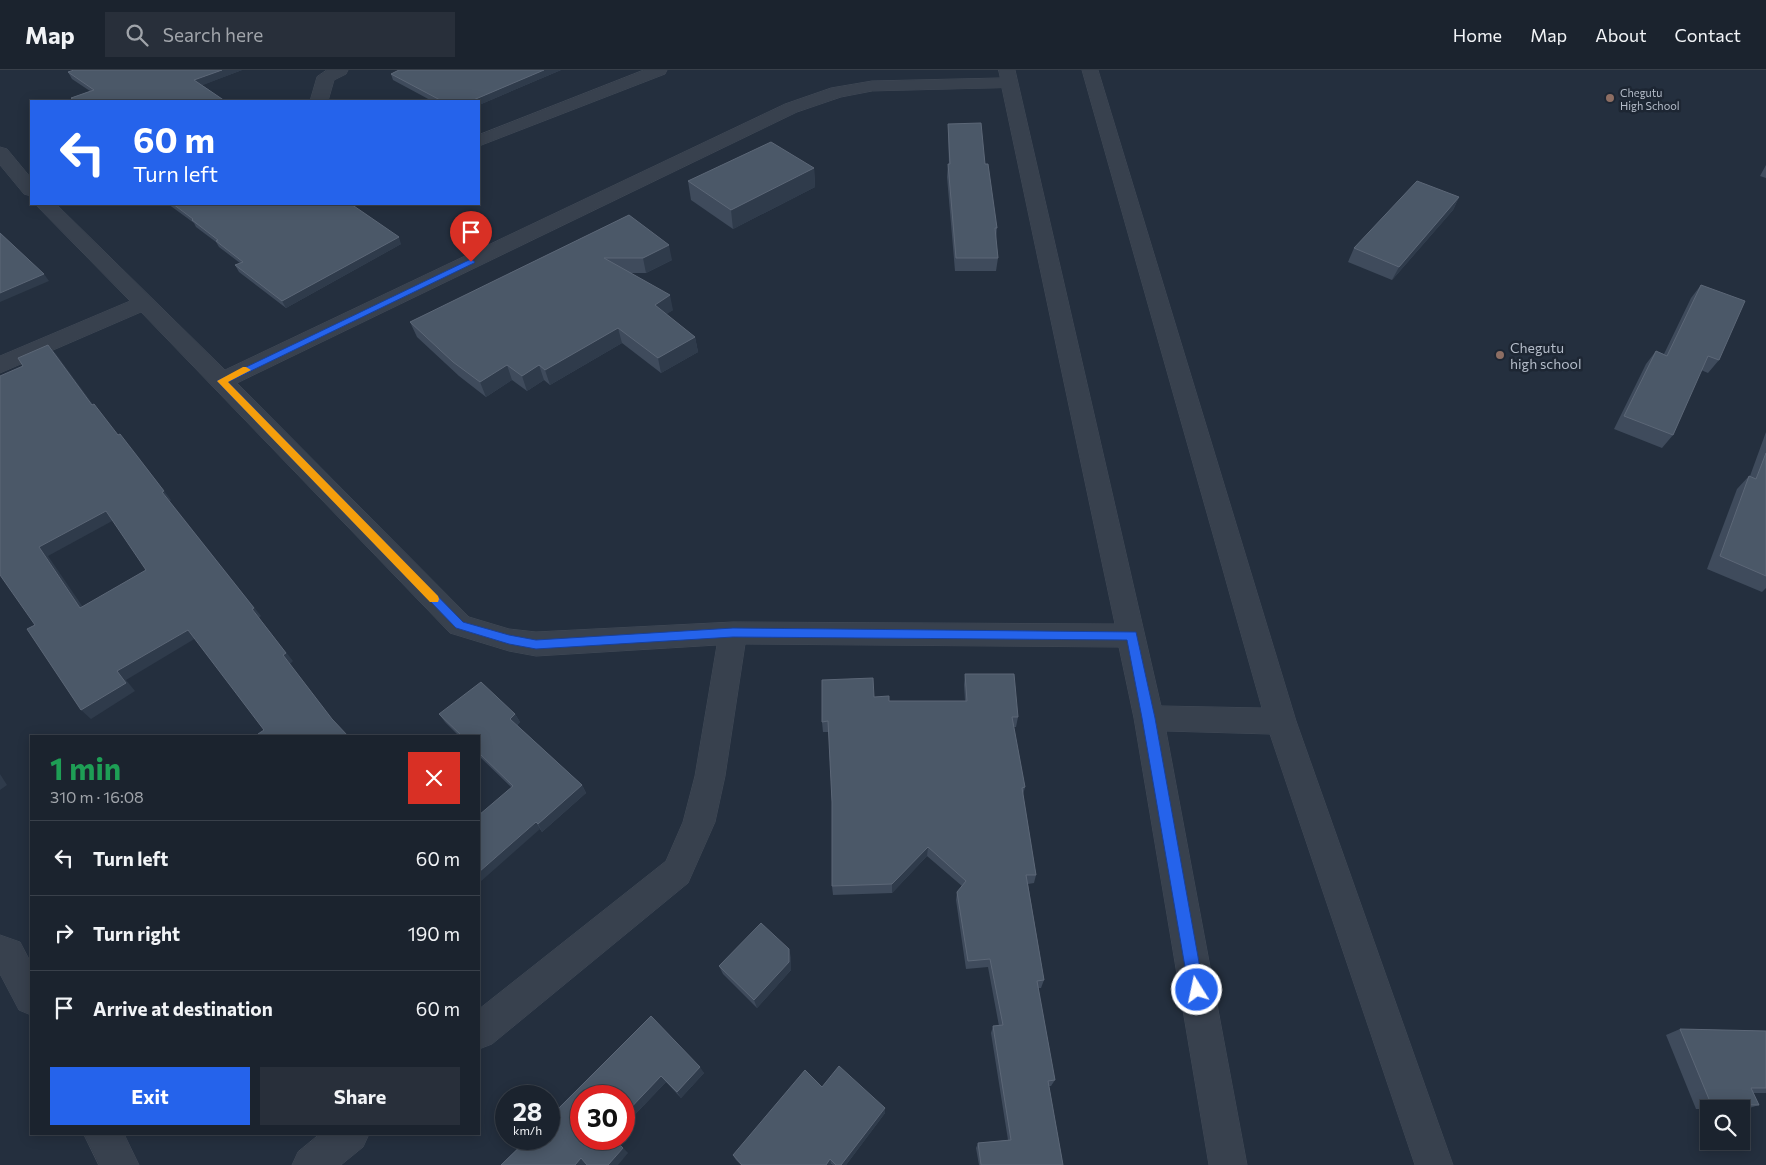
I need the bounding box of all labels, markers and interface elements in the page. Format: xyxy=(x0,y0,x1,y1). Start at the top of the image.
search box xyxy=(105,12,455,57)
text: Map xyxy=(25,20,75,49)
icon: search xyxy=(123,21,151,49)
text: Search here xyxy=(163,23,263,46)
text: Home xyxy=(1453,24,1502,46)
text: Map xyxy=(1530,24,1567,46)
text: About xyxy=(1595,24,1647,46)
text: Contact xyxy=(1675,24,1741,46)
place label: Chegutu High School xyxy=(1620,86,1680,112)
marker: Chegutu High School xyxy=(1604,92,1616,104)
text: 60 m xyxy=(133,117,215,160)
icon: left xyxy=(50,120,115,185)
text: Turn left xyxy=(133,160,218,187)
pin xyxy=(450,211,492,262)
icon: arrive xyxy=(457,218,485,246)
place label: Chegutu high school xyxy=(1510,339,1582,372)
marker: Chegutu high school xyxy=(1494,349,1506,361)
text: 1 min xyxy=(50,749,121,786)
button: close xyxy=(408,752,460,804)
text: 310 m · 16:08 xyxy=(50,787,144,806)
icon: left xyxy=(50,844,78,872)
text: Turn left xyxy=(93,847,168,870)
text: 60 m xyxy=(416,847,460,870)
icon: right xyxy=(50,919,78,947)
text: Turn right xyxy=(93,922,180,945)
text: 190 m xyxy=(408,922,460,945)
position arrow xyxy=(1170,963,1222,1015)
icon: arrive xyxy=(50,994,78,1022)
text: Arrive at destination xyxy=(93,997,273,1020)
text: 60 m xyxy=(416,997,460,1020)
button: Exit xyxy=(50,1067,250,1125)
button: Share xyxy=(260,1067,460,1125)
speed limit sign: 30 xyxy=(570,1085,635,1150)
text: 28 xyxy=(513,1096,542,1126)
map controls xyxy=(1700,1100,1750,1150)
button: search xyxy=(1700,1100,1750,1150)
text: km/h xyxy=(513,1123,542,1137)

